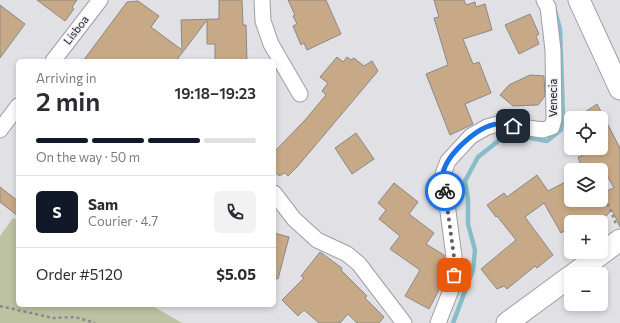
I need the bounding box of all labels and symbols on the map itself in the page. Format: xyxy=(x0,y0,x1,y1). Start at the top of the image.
street label: Lisboa xyxy=(60,13,91,47)
street label: Venecia xyxy=(546,79,559,117)
pin xyxy=(496,109,530,143)
courier xyxy=(425,171,465,211)
pin xyxy=(437,258,471,292)

